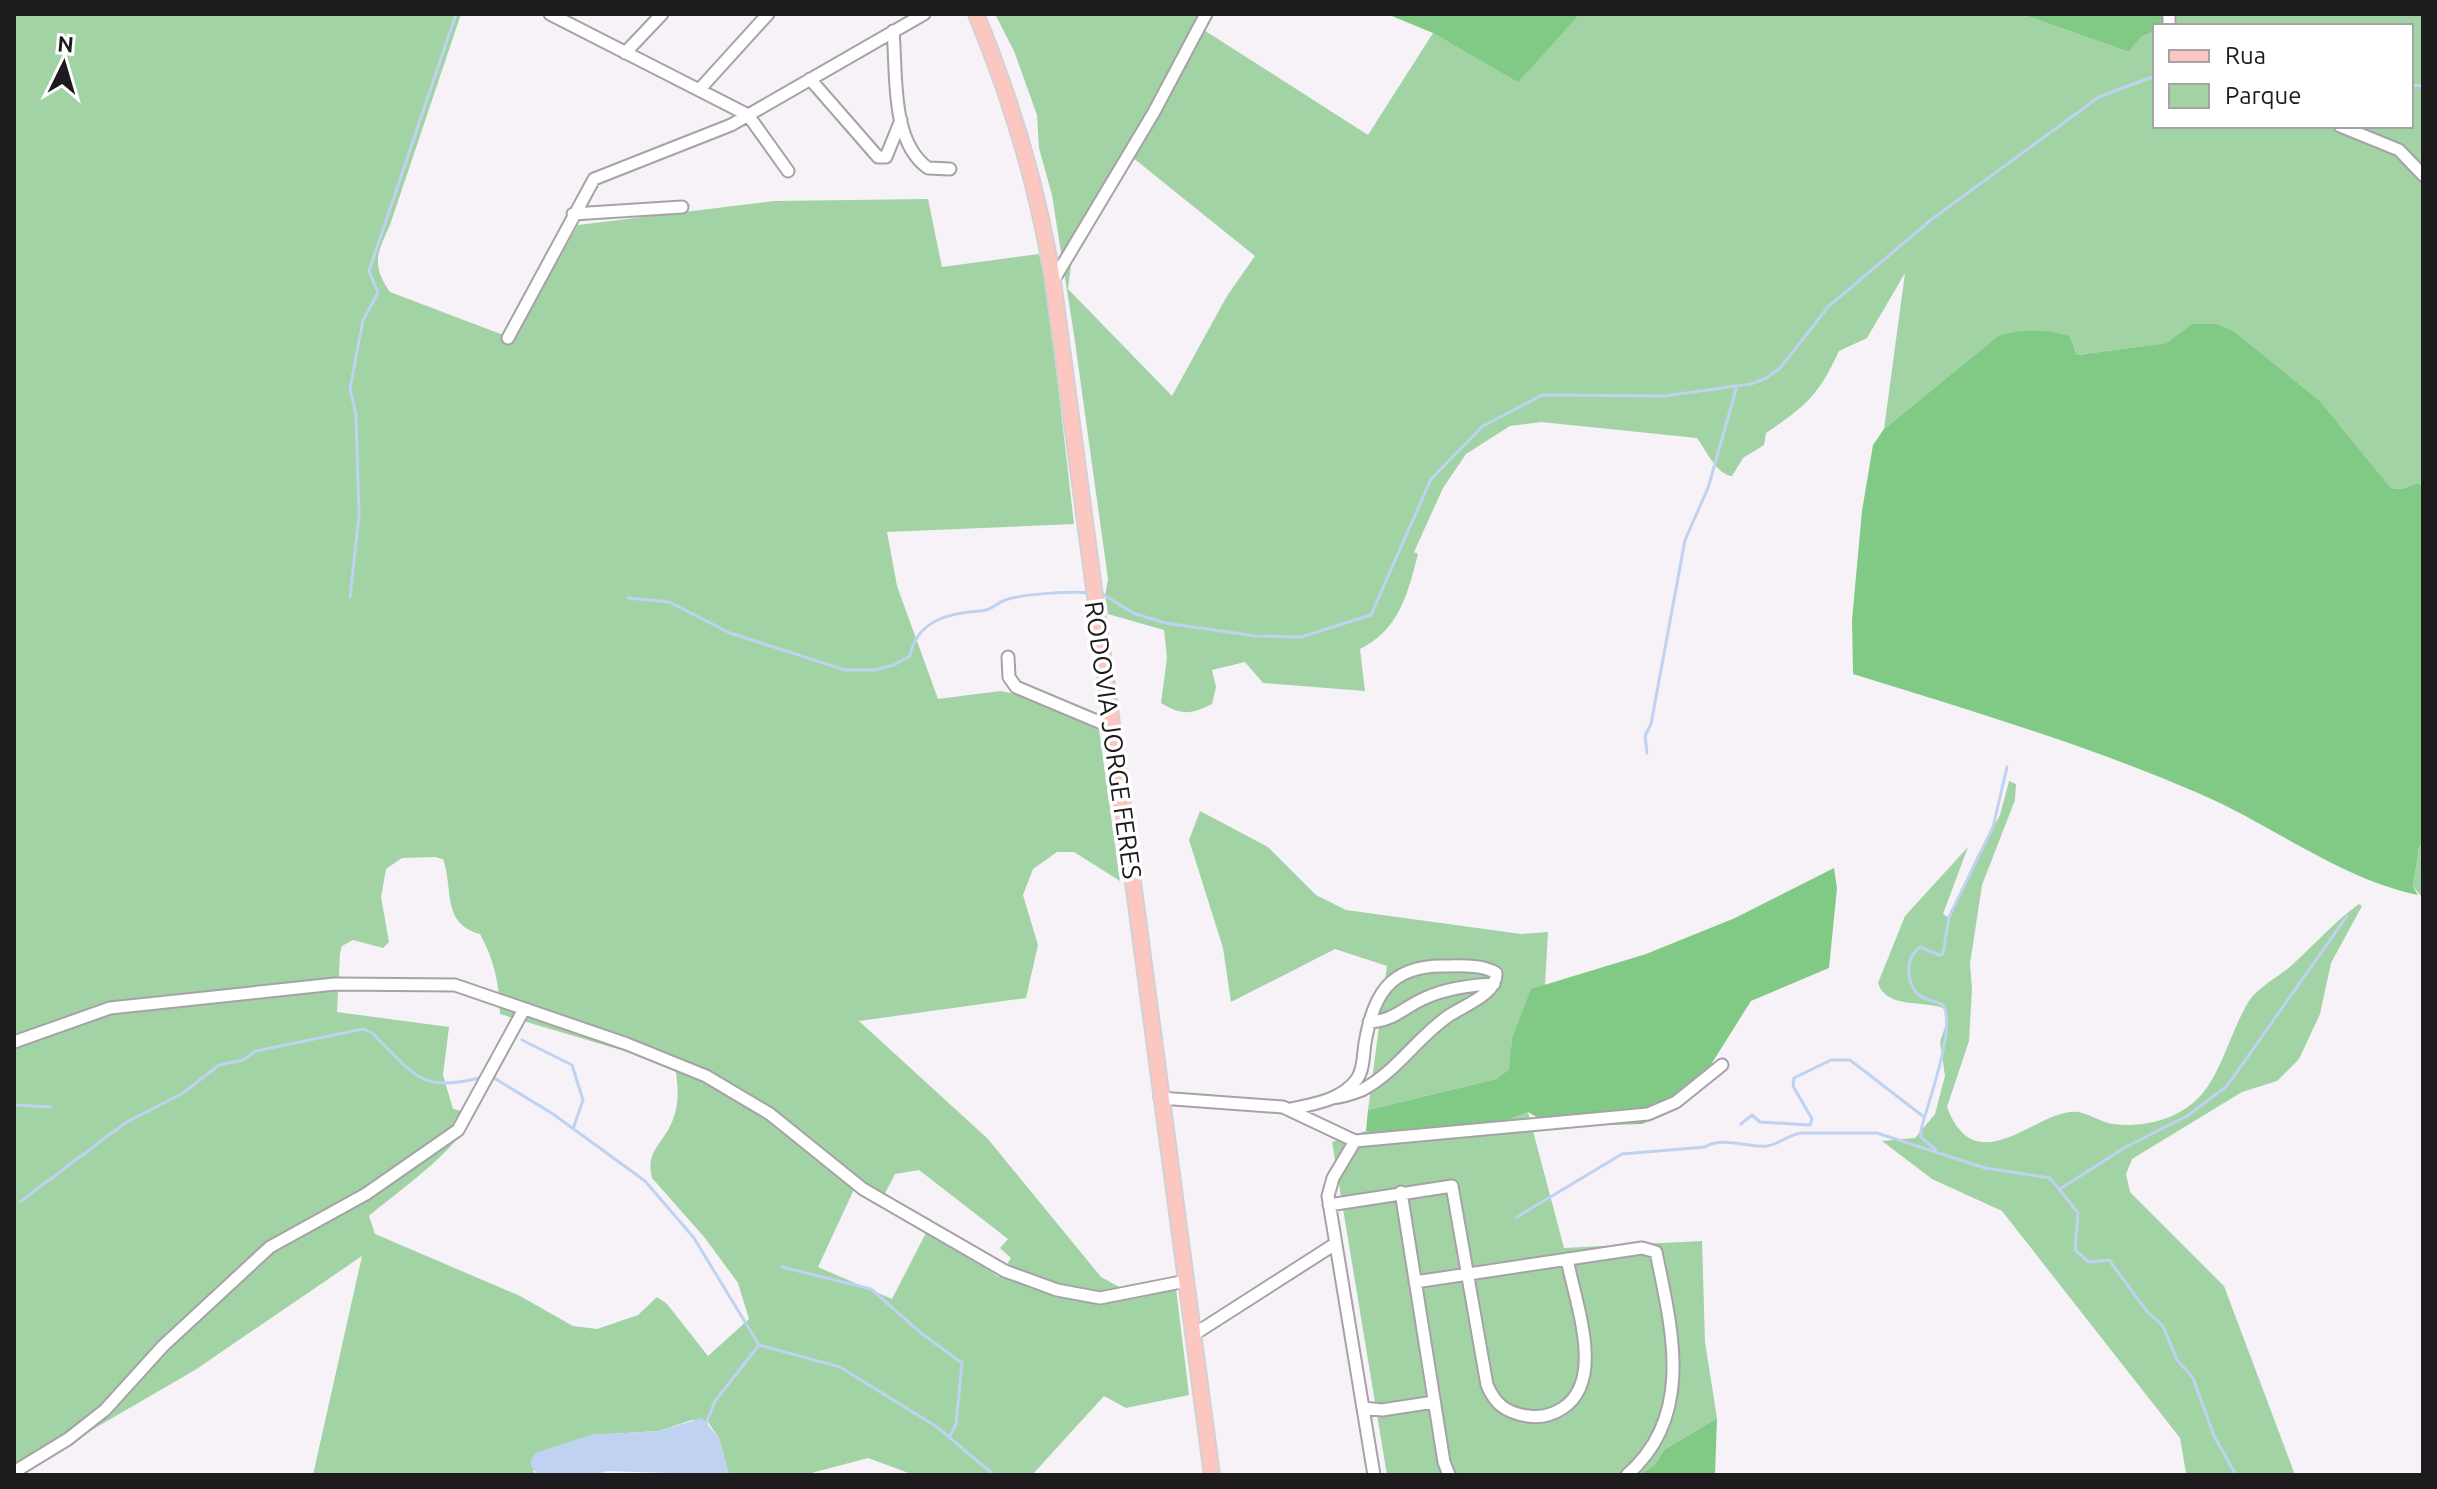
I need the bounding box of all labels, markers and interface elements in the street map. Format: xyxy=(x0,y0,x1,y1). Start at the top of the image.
north arrow xyxy=(24,24,104,104)
legend xyxy=(2153,24,2413,128)
text: N xyxy=(57,30,75,57)
text: Rua xyxy=(2225,42,2266,69)
text: Parque xyxy=(2225,82,2302,109)
street label: RODOVIA JORGE FERES xyxy=(1080,599,1147,881)

